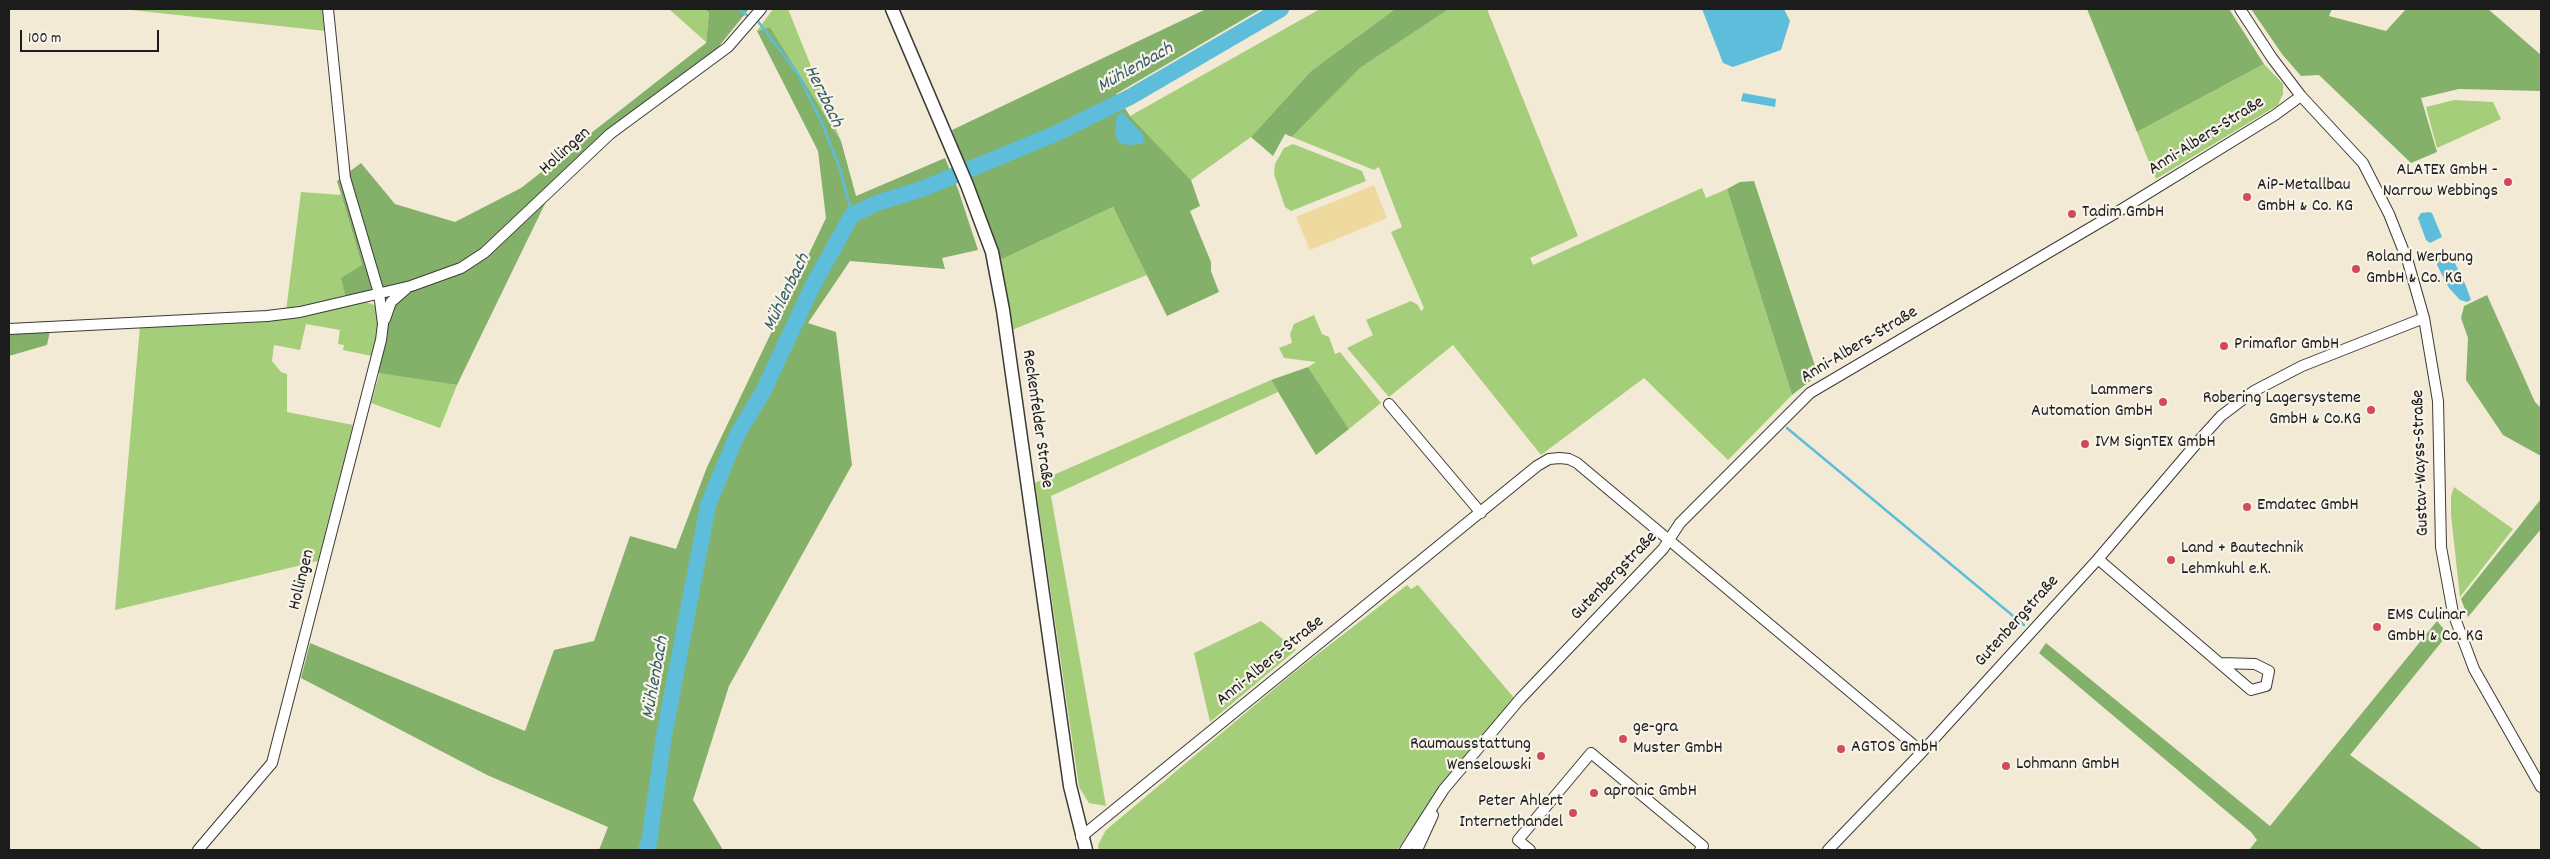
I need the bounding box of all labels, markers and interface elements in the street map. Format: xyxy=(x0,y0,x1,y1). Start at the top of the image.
scale bar xyxy=(22,20,161,52)
text: 100 m xyxy=(28,28,61,50)
water label: Mühlenbach xyxy=(1094,39,1178,99)
water label: Herzbach xyxy=(797,62,847,132)
street label: Anni-Albers-Straße xyxy=(2145,93,2269,181)
street label: Hollingen xyxy=(536,123,596,181)
place label: ALATEX GmbH - Narrow Webbings xyxy=(2383,161,2498,203)
place label: AiP-Metallbau GmbH & Co. KG xyxy=(2257,176,2353,218)
marker: ALATEX GmbH - Narrow Webbings xyxy=(2502,176,2514,188)
marker: AiP-Metallbau GmbH & Co. KG xyxy=(2241,191,2253,203)
place label: Tadim GmbH xyxy=(2082,203,2164,225)
marker: Tadim GmbH xyxy=(2066,208,2078,220)
place label: Roland Werbung GmbH & Co. KG xyxy=(2366,248,2473,290)
water label: Mühlenbach xyxy=(760,251,816,335)
marker: Roland Werbung GmbH & Co. KG xyxy=(2350,263,2362,275)
street label: Anni-Albers-Straße xyxy=(1798,303,1922,389)
place label: Primaflor GmbH xyxy=(2234,335,2339,357)
marker: Primaflor GmbH xyxy=(2218,340,2230,352)
street label: Reckenfelder Straße xyxy=(1016,348,1056,490)
place label: Lammers Automation GmbH xyxy=(2031,381,2153,424)
place label: Robering Lagersysteme GmbH & Co.KG xyxy=(2203,389,2361,432)
street label: Gustav-Wayss-Straße xyxy=(2409,389,2435,537)
marker: Lammers Automation GmbH xyxy=(2157,396,2169,408)
marker: Robering Lagersysteme GmbH & Co.KG xyxy=(2365,404,2377,416)
place label: IVM SignTEX GmbH xyxy=(2095,433,2216,455)
marker: IVM SignTEX GmbH xyxy=(2079,438,2091,450)
place label: Emdatec GmbH xyxy=(2257,496,2359,518)
marker: Emdatec GmbH xyxy=(2241,501,2253,513)
street label: Gutenbergstraße xyxy=(1567,528,1663,626)
place label: Land + Bautechnik Lehmkuhl e.K. xyxy=(2181,539,2304,582)
street label: Hollingen xyxy=(285,548,321,612)
marker: Land + Bautechnik Lehmkuhl e.K. xyxy=(2165,554,2177,566)
street label: Gutenbergstraße xyxy=(1971,572,2065,672)
place label: EMS Culinar GmbH & Co. KG xyxy=(2387,606,2483,649)
street label: Anni-Albers-Straße xyxy=(1213,612,1329,712)
marker: EMS Culinar GmbH & Co. KG xyxy=(2371,621,2383,633)
water label: Mühlenbach xyxy=(639,635,675,721)
place label: ge-gra Muster GmbH xyxy=(1633,718,1723,761)
marker: ge-gra Muster GmbH xyxy=(1617,733,1629,745)
place label: Raumausstattung Wenselowski xyxy=(1410,735,1531,778)
place label: AGTOS GmbH xyxy=(1851,738,1938,760)
marker: AGTOS GmbH xyxy=(1835,743,1847,755)
marker: Raumausstattung Wenselowski xyxy=(1535,750,1547,762)
place label: Lohmann GmbH xyxy=(2016,755,2120,777)
marker: Lohmann GmbH xyxy=(2000,760,2012,772)
place label: apronic GmbH xyxy=(1604,782,1697,804)
marker: apronic GmbH xyxy=(1588,787,1600,799)
place label: Peter Ahlert Internethandel xyxy=(1459,792,1563,834)
marker: Peter Ahlert Internethandel xyxy=(1567,807,1579,819)

